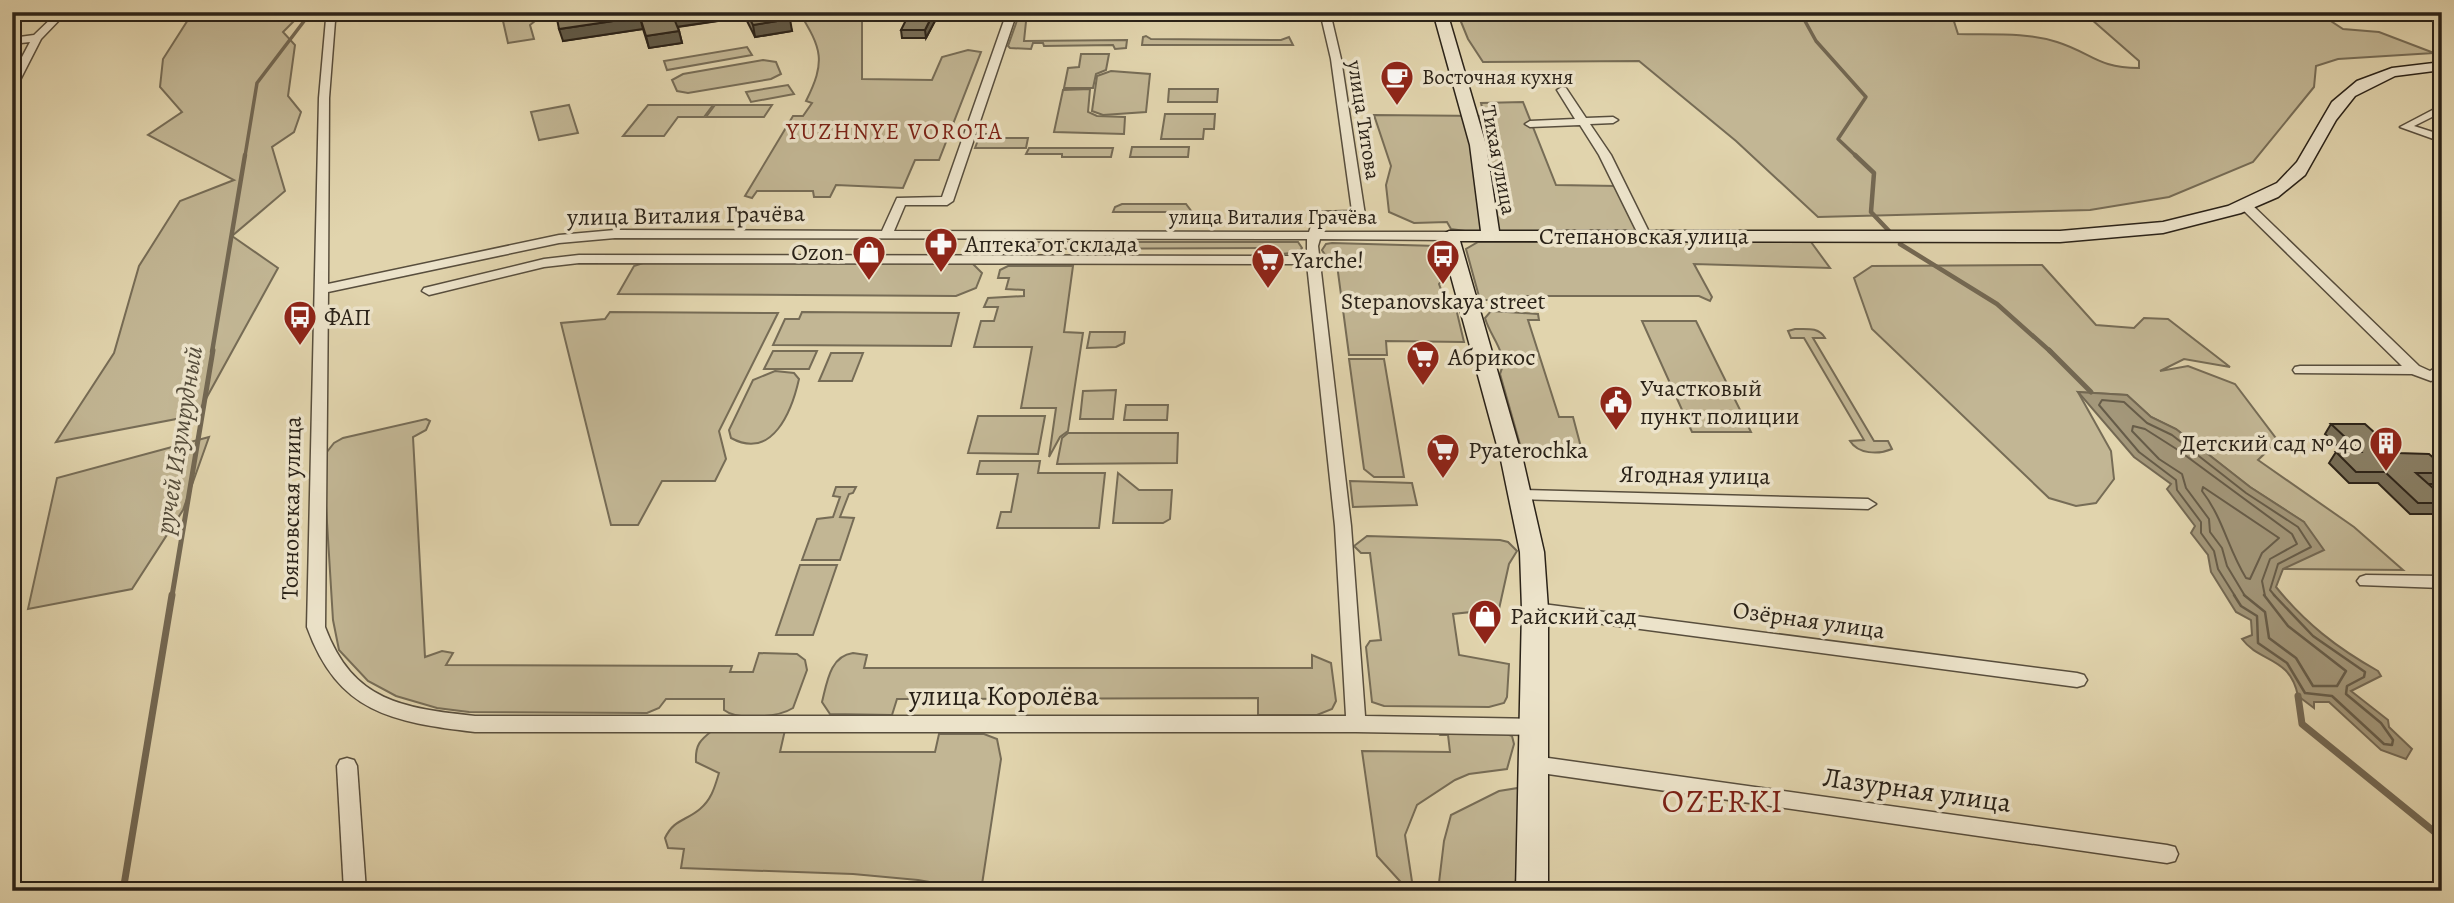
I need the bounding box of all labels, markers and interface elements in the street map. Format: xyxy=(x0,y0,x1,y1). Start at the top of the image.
street label: улица Титова xyxy=(1341,57,1387,182)
cafe icon: Восточная кухня xyxy=(1378,58,1416,107)
place label: Восточная кухня xyxy=(1422,63,1573,91)
street label: Тихая улица xyxy=(1475,103,1523,217)
district label: YUZHNYE VOROTA xyxy=(785,116,1004,147)
street label: улица Виталия Грачёва xyxy=(566,197,805,233)
street label: улица Виталия Грачёва xyxy=(1168,203,1377,231)
street label: Степановская улица xyxy=(1539,220,1749,252)
pharmacy icon: Аптека от склада xyxy=(922,225,960,274)
place label: Аптека от склада xyxy=(964,228,1138,260)
shop icon: Ozon xyxy=(850,233,888,282)
place label: Ozon xyxy=(791,236,844,268)
bus stop icon: Stepanovskaya street xyxy=(1424,237,1462,286)
supermarket icon: Yarche! xyxy=(1249,241,1287,290)
place label: Yarche! xyxy=(1291,244,1364,276)
place label: Stepanovskaya street xyxy=(1341,285,1545,317)
bus stop icon: ФАП xyxy=(281,298,319,347)
place label: ФАП xyxy=(324,301,371,333)
supermarket icon: Абрикос xyxy=(1404,338,1442,387)
place label: Абрикос xyxy=(1447,341,1536,373)
water label: ручей Изумрудный xyxy=(147,343,211,538)
place label: Участковый пункт полиции xyxy=(1640,372,1800,432)
public building icon: Участковый пункт полиции xyxy=(1597,383,1635,432)
street label: Тояновская улица xyxy=(273,416,309,600)
building icon: Детский сад № 40 xyxy=(2367,424,2405,473)
place label: Детский сад № 40 xyxy=(2180,427,2362,459)
supermarket icon: Pyaterochka xyxy=(1424,431,1462,480)
place label: Pyaterochka xyxy=(1468,434,1589,466)
street label: Ягодная улица xyxy=(1619,458,1771,492)
street label: Озёрная улица xyxy=(1731,594,1887,646)
shop icon: Райский сад xyxy=(1466,597,1504,646)
place label: Райский сад xyxy=(1510,600,1637,632)
street label: улица Королёва xyxy=(908,677,1099,715)
street label: Лазурная улица xyxy=(1820,758,2014,822)
district label: OZERKI xyxy=(1662,779,1784,823)

